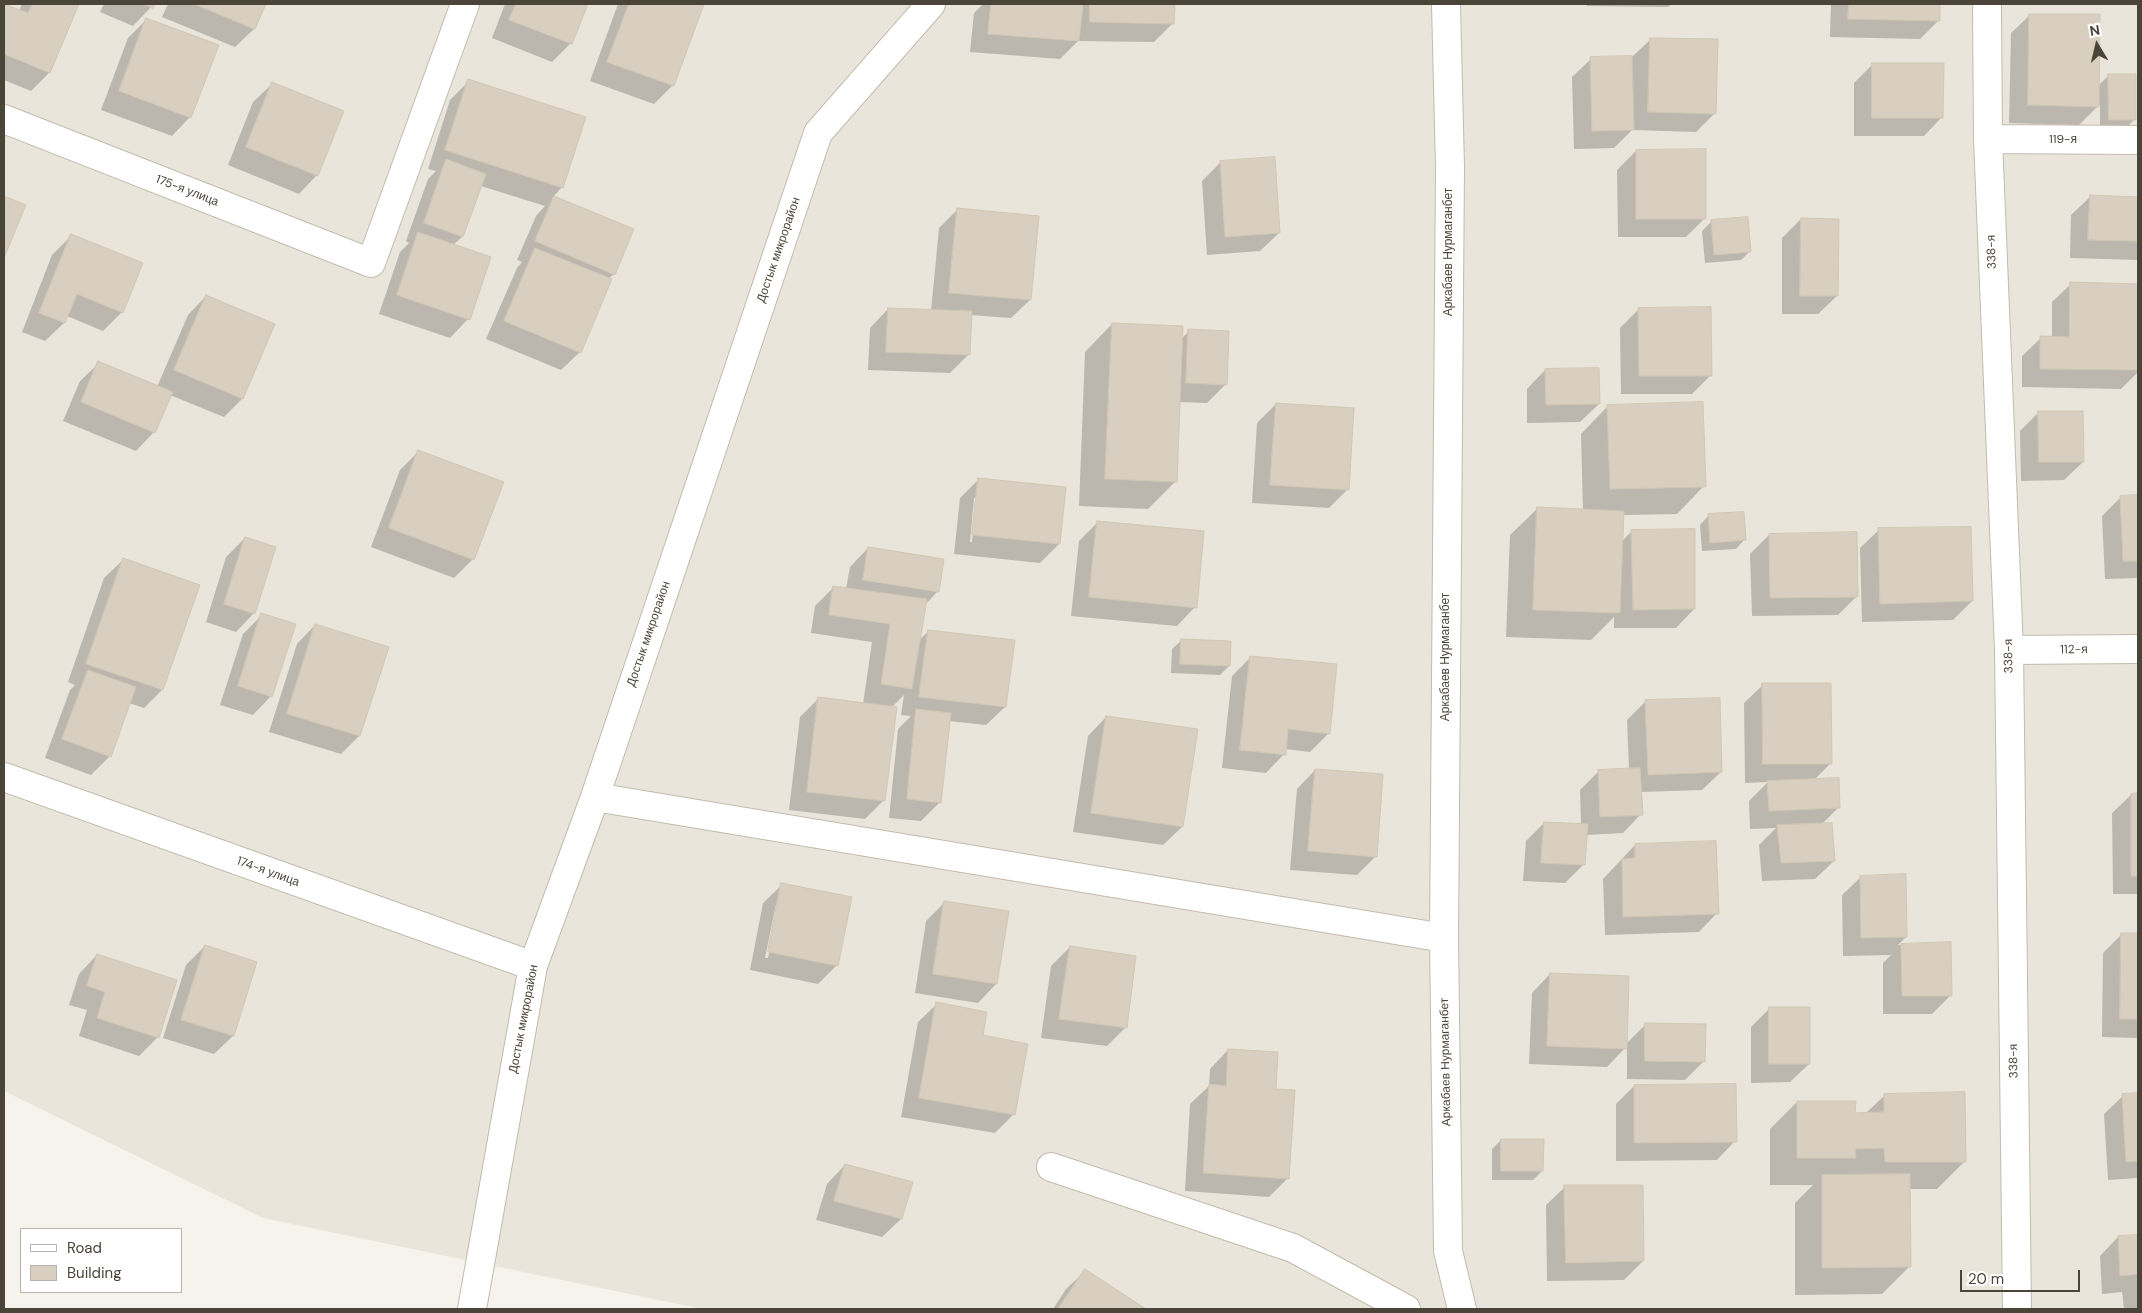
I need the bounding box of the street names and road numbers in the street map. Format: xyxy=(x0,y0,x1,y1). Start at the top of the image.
street label: 119-я xyxy=(2049,133,2077,147)
street label: 175-я улица xyxy=(153,172,221,210)
street label: Аркабаев Нурмаганбет xyxy=(1442,188,1456,316)
street label: Достык микрорайон xyxy=(754,195,804,305)
street label: 338-я xyxy=(1984,235,2000,269)
street label: Достык микрорайон xyxy=(624,579,674,689)
street label: Аркабаев Нурмаганбет xyxy=(1439,593,1453,721)
street label: 338-я xyxy=(2002,639,2016,673)
street label: 112-я xyxy=(2060,643,2088,657)
street label: 174-я улица xyxy=(235,854,301,890)
street label: Достык микрорайон xyxy=(506,963,542,1075)
street label: Аркабаев Нурмаганбет xyxy=(1438,998,1454,1126)
street label: 338-я xyxy=(2007,1044,2021,1078)

